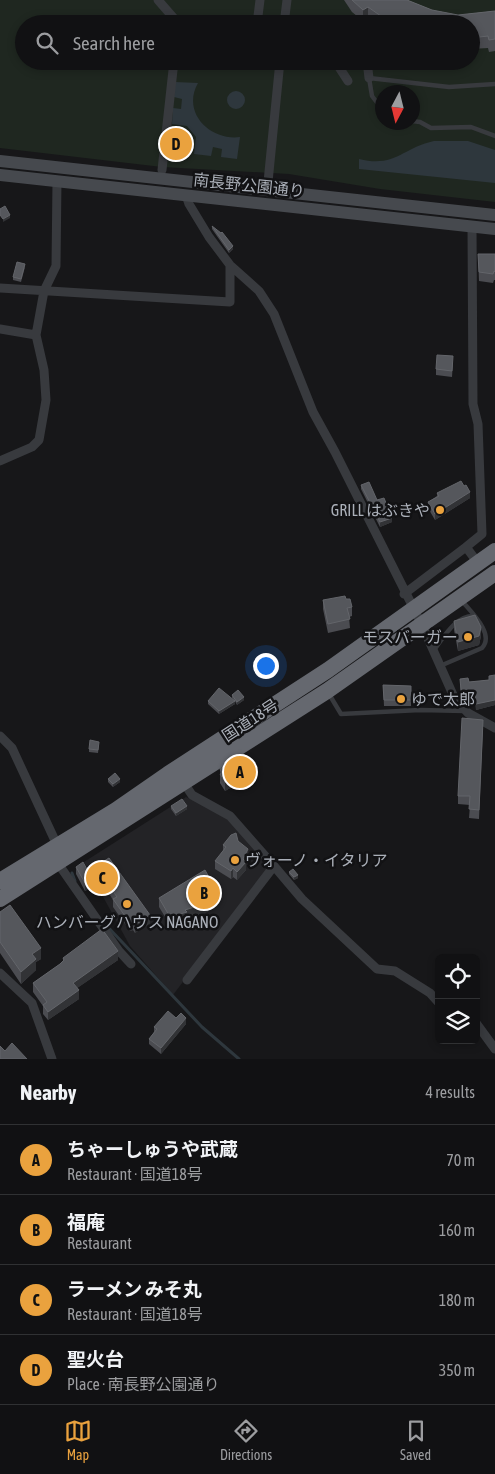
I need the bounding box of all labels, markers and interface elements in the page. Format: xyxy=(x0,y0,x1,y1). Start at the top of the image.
search box xyxy=(15,15,480,70)
icon: search xyxy=(33,29,61,57)
text: Search here xyxy=(73,32,155,54)
north arrow xyxy=(375,85,420,130)
pin: D xyxy=(160,125,192,163)
street label: 南長野公園通り xyxy=(192,170,306,200)
place label: GRILL はぶきや xyxy=(331,501,430,519)
marker: GRILL はぶきや xyxy=(434,504,446,516)
place label: モスバーガー xyxy=(362,628,458,646)
marker: モスバーガー xyxy=(462,631,474,643)
your location xyxy=(253,653,279,679)
place label: ゆで太郎 xyxy=(411,690,475,708)
marker: ゆで太郎 xyxy=(395,693,407,705)
street label: 国道18号 xyxy=(219,695,281,745)
pin: A xyxy=(224,753,256,791)
place label: ヴォーノ・イタリア xyxy=(245,851,387,869)
marker: ヴォーノ・イタリア xyxy=(229,854,241,866)
pin: C xyxy=(86,859,118,897)
pin: B xyxy=(188,874,220,912)
marker: ハンバーグハウス NAGANO xyxy=(121,898,133,910)
place label: ハンバーグハウス NAGANO xyxy=(36,913,218,931)
map controls xyxy=(435,954,480,1044)
button: locate xyxy=(435,954,480,999)
button: layers xyxy=(435,999,480,1044)
text: Nearby xyxy=(20,1080,76,1104)
text: 4 results xyxy=(425,1083,475,1101)
text: ちゃーしゅうや武蔵 xyxy=(67,1138,238,1160)
text: A xyxy=(32,1151,40,1169)
text: 70 m xyxy=(446,1151,475,1169)
text: Restaurant · 国道18号 xyxy=(67,1165,203,1183)
text: 福庵 xyxy=(67,1211,105,1233)
text: B xyxy=(32,1221,40,1239)
text: 160 m xyxy=(439,1221,475,1239)
text: Restaurant xyxy=(67,1234,132,1252)
text: ラーメン みそ丸 xyxy=(67,1278,202,1300)
text: C xyxy=(32,1291,40,1309)
text: 180 m xyxy=(439,1291,475,1309)
text: Restaurant · 国道18号 xyxy=(67,1305,203,1323)
text: 聖火台 xyxy=(67,1348,124,1370)
text: D xyxy=(32,1361,40,1379)
text: 350 m xyxy=(439,1361,475,1379)
text: Place · 南長野公園通り xyxy=(67,1375,220,1393)
tab: Map xyxy=(64,1417,92,1463)
tab: Directions xyxy=(220,1417,272,1463)
tab: Saved xyxy=(400,1417,431,1463)

